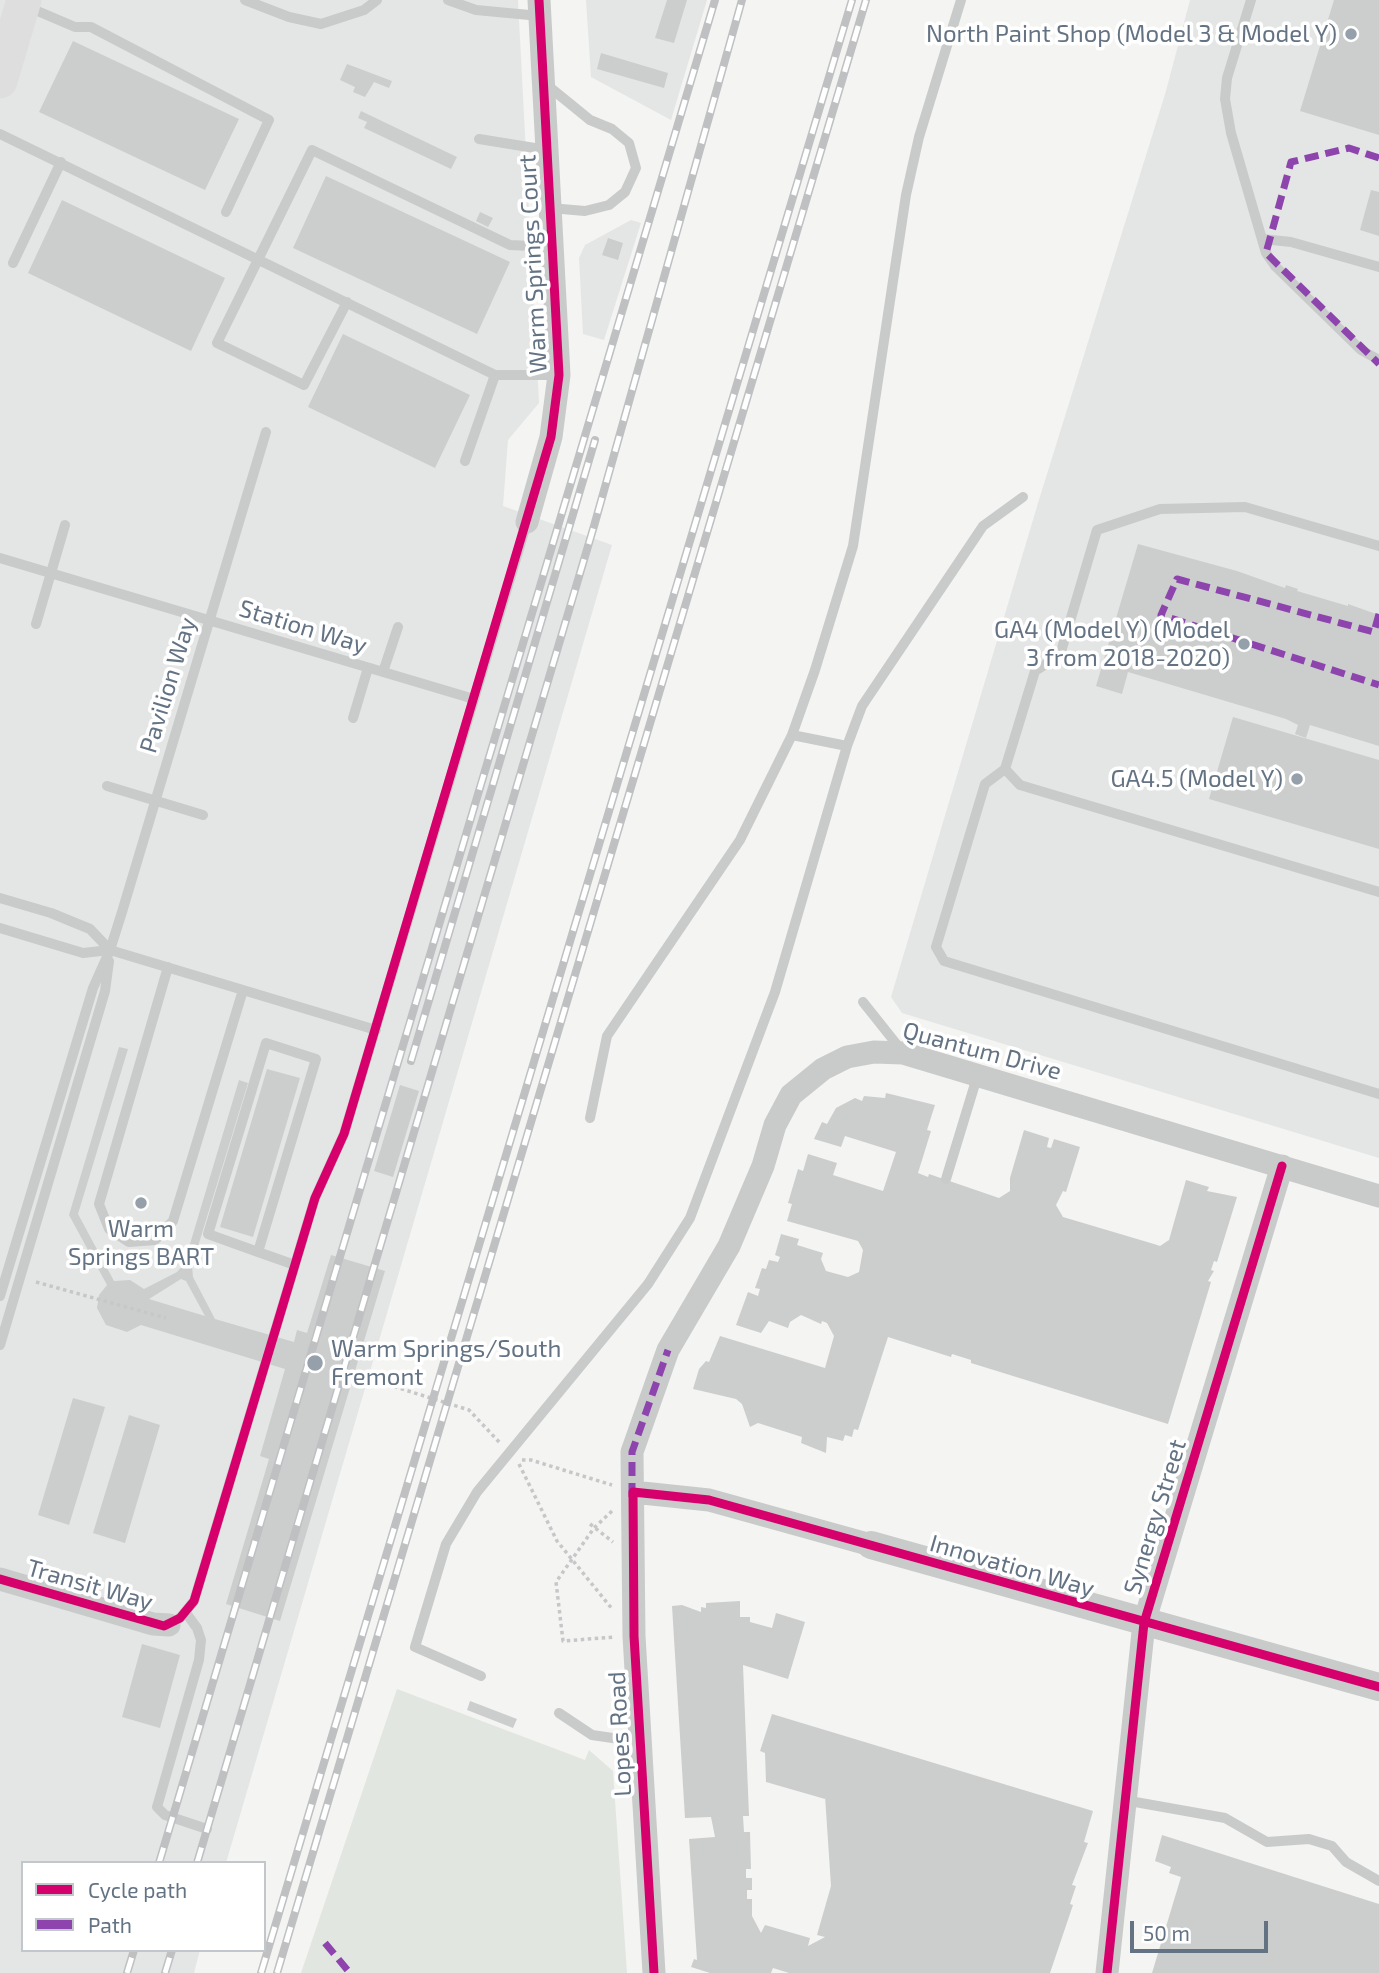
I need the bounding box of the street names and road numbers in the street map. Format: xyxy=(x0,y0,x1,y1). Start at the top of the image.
street label: Warm Springs Court xyxy=(513,154,553,374)
street label: Station Way xyxy=(236,594,370,660)
street label: Pavilion Way xyxy=(134,614,202,756)
street label: Quantum Drive xyxy=(900,1016,1064,1086)
street label: Synergy Street xyxy=(1118,1436,1192,1598)
street label: Innovation Way xyxy=(926,1529,1098,1603)
street label: Transit Way xyxy=(24,1553,156,1617)
street label: Lopes Road xyxy=(602,1671,638,1797)

